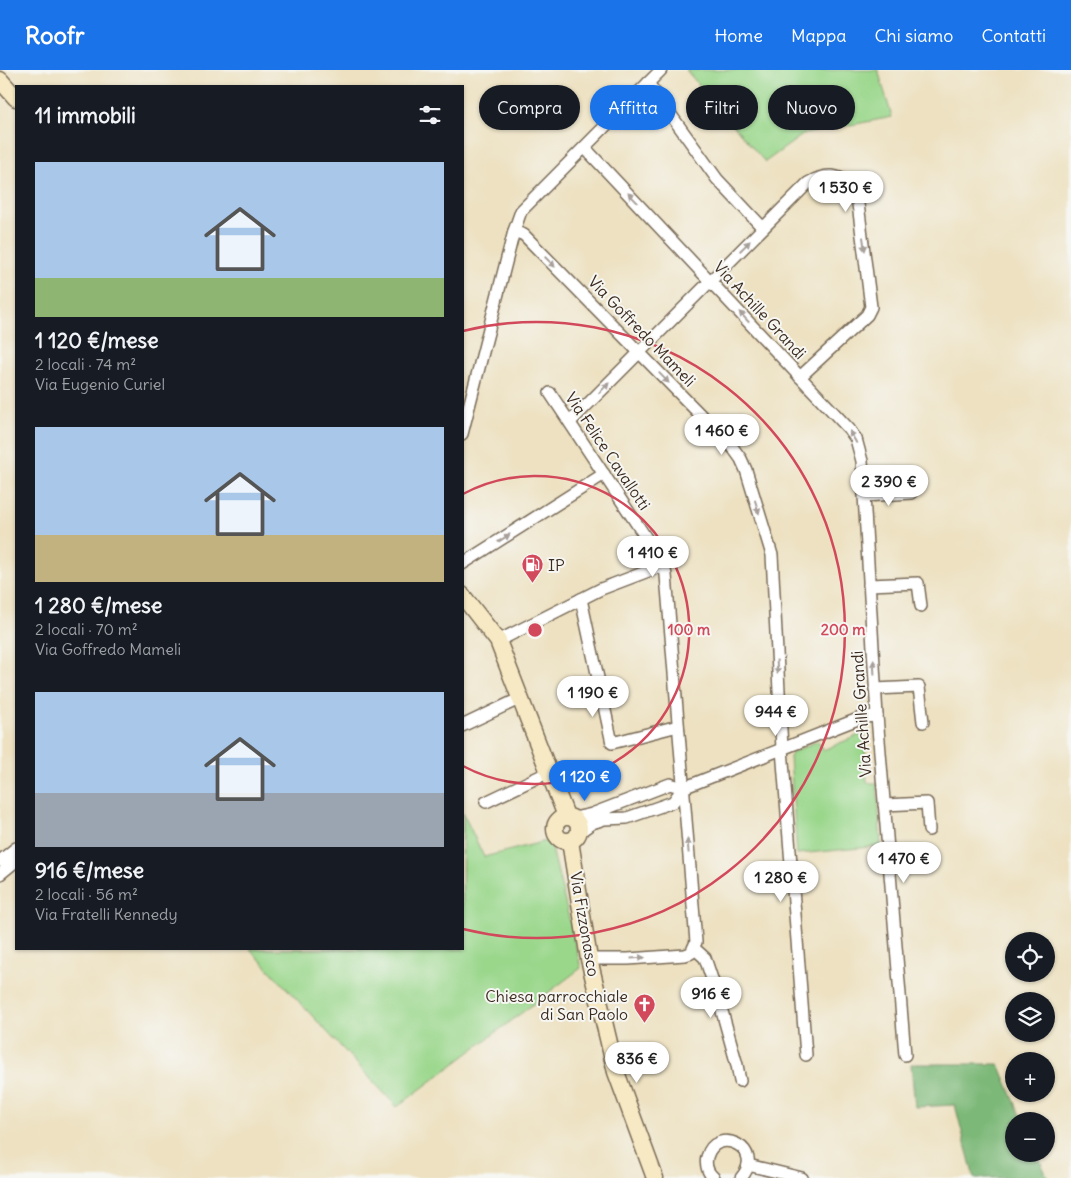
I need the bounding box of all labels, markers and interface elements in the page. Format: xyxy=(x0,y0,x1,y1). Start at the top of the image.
text: Roofr xyxy=(25,20,85,50)
text: Home xyxy=(714,24,763,47)
text: Mappa xyxy=(791,24,846,47)
text: Chi siamo xyxy=(874,24,953,47)
text: Contatti xyxy=(981,24,1046,47)
chip: Compra xyxy=(479,85,580,130)
chip: Affitta xyxy=(590,85,676,130)
chip: Filtri xyxy=(686,85,758,130)
chip: Nuovo xyxy=(768,85,855,130)
icon: filters xyxy=(416,101,444,129)
text: 11 immobili xyxy=(35,102,136,129)
pin: 1 530 € xyxy=(800,170,892,213)
text: 1 530 € xyxy=(819,177,873,197)
one-way arrow xyxy=(627,193,639,205)
icon: home xyxy=(195,194,285,284)
one-way arrow xyxy=(860,237,868,253)
one-way arrow xyxy=(739,240,751,252)
one-way arrow xyxy=(544,256,556,268)
street label: Via Achille Grandi xyxy=(709,257,811,363)
street label: Via Goffredo Mameli xyxy=(584,271,700,391)
one-way arrow xyxy=(738,311,750,323)
text: 1 120 €/mese xyxy=(35,327,158,354)
text: 2 locali · 74 m² xyxy=(35,354,136,374)
one-way arrow xyxy=(658,371,670,383)
text: Via Eugenio Curiel xyxy=(35,374,165,394)
one-way arrow xyxy=(598,382,610,394)
street label: Via Felice Cavallotti xyxy=(561,388,655,514)
pin: 1 460 € xyxy=(676,414,768,456)
text: 1 460 € xyxy=(695,420,749,440)
one-way arrow xyxy=(849,430,858,443)
icon: home xyxy=(195,459,285,549)
pin: 2 390 € xyxy=(843,464,935,507)
text: 2 390 € xyxy=(861,471,917,491)
one-way arrow xyxy=(753,500,761,515)
one-way arrow xyxy=(497,533,510,543)
pin: 1 410 € xyxy=(607,536,699,578)
text: 1 410 € xyxy=(628,542,678,562)
fuel station icon: IP xyxy=(520,553,544,584)
place label: IP xyxy=(548,555,565,575)
text: 1 280 €/mese xyxy=(35,592,162,619)
text: 2 locali · 70 m² xyxy=(35,619,138,639)
text: 100 m xyxy=(668,620,710,639)
text: 200 m xyxy=(821,620,865,639)
centre of rings xyxy=(526,621,544,639)
text: Via Goffredo Mameli xyxy=(35,639,181,659)
street label: Via Achille Grandi xyxy=(847,650,875,778)
one-way arrow xyxy=(870,659,878,675)
one-way arrow xyxy=(774,660,782,676)
pin: 1 190 € xyxy=(547,676,639,718)
text: 1 190 € xyxy=(568,682,618,702)
pin: 944 € xyxy=(741,694,811,737)
text: 944 € xyxy=(755,701,797,721)
icon: home xyxy=(195,724,285,814)
pin: 1 120 € xyxy=(539,760,631,802)
text: 1 120 € xyxy=(560,766,610,786)
one-way arrow xyxy=(684,838,692,854)
pin: 1 470 € xyxy=(858,842,950,884)
text: 1 470 € xyxy=(878,848,930,868)
text: 916 €/mese xyxy=(35,857,144,884)
pin: 1 280 € xyxy=(735,860,827,903)
text: 1 280 € xyxy=(755,867,807,887)
street label: Via Fizzonasco xyxy=(566,870,604,978)
text: 2 locali · 56 m² xyxy=(35,884,138,904)
text: Via Fratelli Kennedy xyxy=(35,904,178,924)
map controls xyxy=(1005,932,1055,1162)
button: locate xyxy=(1005,932,1055,982)
one-way arrow xyxy=(630,954,646,962)
pin: 916 € xyxy=(676,976,746,1019)
text: 916 € xyxy=(692,983,730,1003)
place label: Chiesa parrocchiale di San Paolo xyxy=(485,986,628,1024)
button: layers xyxy=(1005,992,1055,1042)
church icon: Chiesa parrocchiale di San Paolo xyxy=(632,993,656,1024)
pin: 836 € xyxy=(602,1042,672,1084)
text: 836 € xyxy=(616,1048,658,1068)
button: + xyxy=(1005,1052,1055,1102)
button: − xyxy=(1005,1112,1055,1162)

